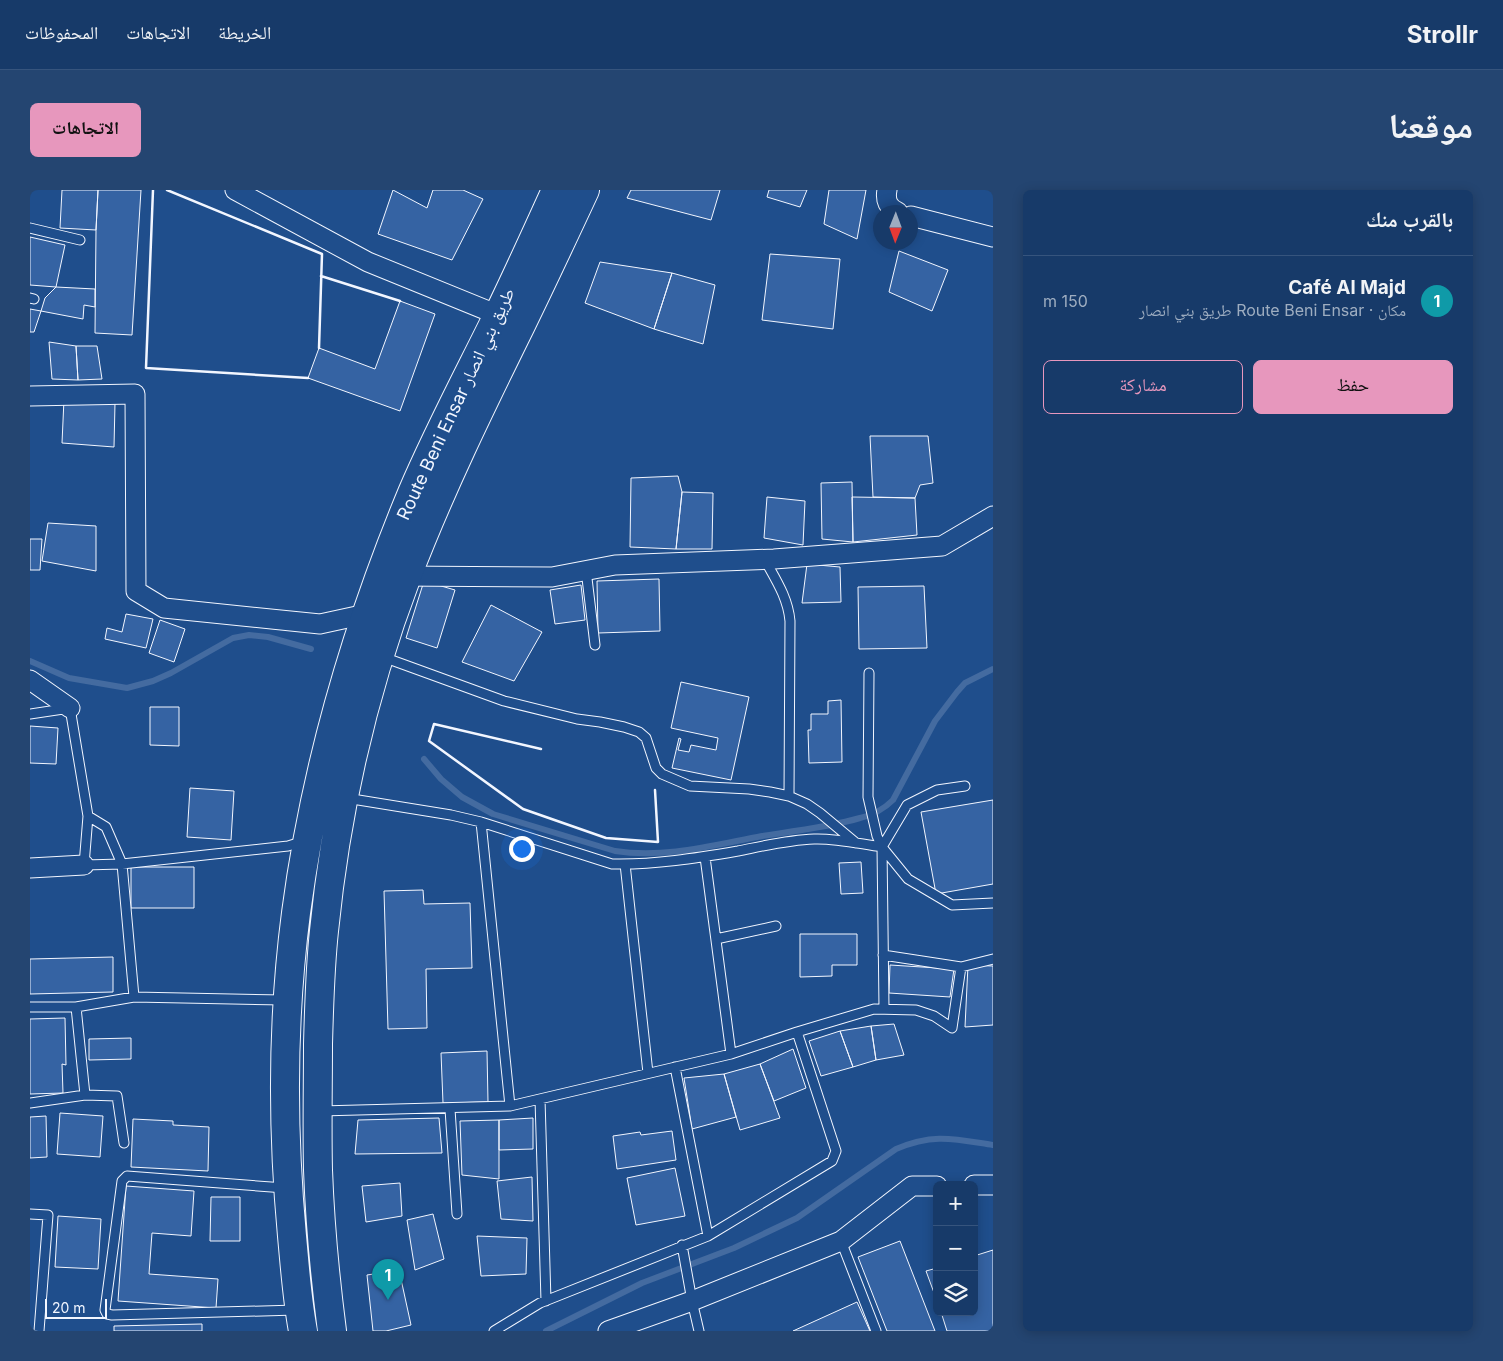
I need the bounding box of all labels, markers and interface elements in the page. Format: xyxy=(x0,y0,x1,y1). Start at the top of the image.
text: Strollr xyxy=(1407,20,1478,49)
text: المحفوظات xyxy=(25,22,98,43)
text: الاتجاهات xyxy=(126,22,190,43)
text: الخريطة xyxy=(218,22,271,43)
button: الاتجاهات xyxy=(30,103,141,157)
text: موقعنا xyxy=(1388,104,1473,146)
north arrow xyxy=(873,205,918,250)
text: بالقرب منك xyxy=(1366,207,1453,232)
text: Café Al Majd xyxy=(1288,276,1406,299)
street label: Route Beni Ensar طريق بني انصار xyxy=(392,284,523,525)
text: 150 m xyxy=(1043,291,1088,311)
text: 1 xyxy=(1434,291,1440,311)
text: مكان · Route Beni Ensar طريق بني انصار xyxy=(1139,300,1406,320)
button: مشاركة xyxy=(1043,360,1243,414)
button: حفظ xyxy=(1253,360,1453,414)
your location xyxy=(509,836,535,862)
map controls xyxy=(933,1181,978,1316)
button: + xyxy=(933,1181,978,1226)
button: − xyxy=(933,1226,978,1271)
pin: 1 xyxy=(372,1259,404,1300)
button: layers xyxy=(933,1271,978,1316)
scale bar xyxy=(45,1296,108,1319)
text: 20 m xyxy=(52,1299,86,1316)

